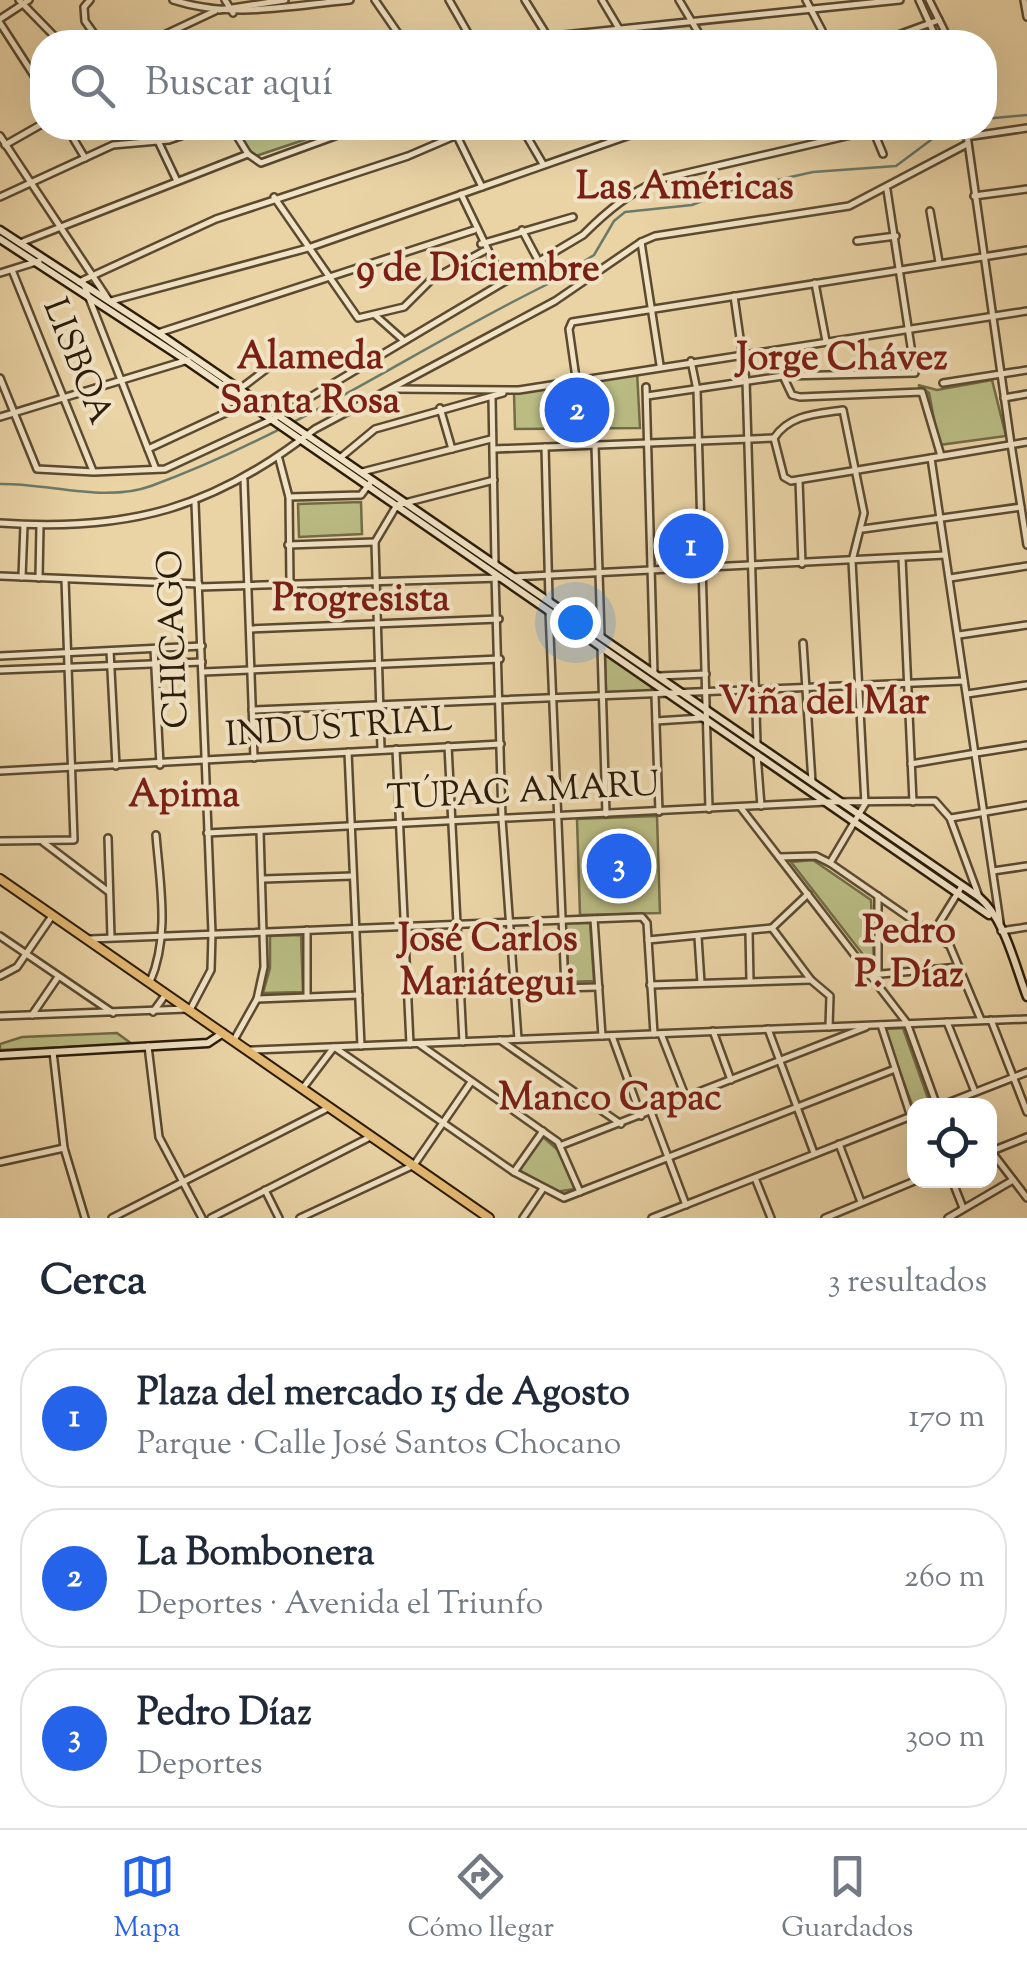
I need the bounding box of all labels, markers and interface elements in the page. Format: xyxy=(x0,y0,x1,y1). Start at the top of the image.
search box xyxy=(30,30,997,140)
icon: search xyxy=(65,58,120,113)
text: Buscar aquí xyxy=(145,58,333,112)
district label: Las Américas xyxy=(576,162,794,216)
district label: 9 de Diciembre xyxy=(356,244,600,298)
street label: LISBOA xyxy=(28,291,124,433)
district label: Alameda Santa Rosa xyxy=(220,332,401,430)
district label: Jorge Chávez xyxy=(733,333,948,387)
pin: 2 xyxy=(544,372,610,448)
pin: 1 xyxy=(658,508,724,584)
street label: CHICAGO xyxy=(146,549,204,729)
district label: Progresista xyxy=(272,574,450,628)
your location xyxy=(550,597,601,648)
district label: Viña del Mar xyxy=(719,677,930,731)
street label: INDUSTRIAL xyxy=(224,696,454,762)
street label: TÚPAC AMARU xyxy=(386,760,660,826)
district label: Apima xyxy=(128,770,240,824)
pin: 3 xyxy=(586,828,652,904)
district label: Pedro P. Díaz xyxy=(854,906,964,1004)
district label: José Carlos Mariátegui xyxy=(395,914,578,1012)
district label: Manco Capac xyxy=(498,1073,722,1127)
map controls xyxy=(907,1098,997,1188)
button: locate xyxy=(907,1098,997,1188)
text: Cerca xyxy=(40,1253,146,1313)
text: 3 resultados xyxy=(828,1260,987,1306)
text: Plaza del mercado 15 de Agosto xyxy=(137,1368,630,1422)
text: 1 xyxy=(69,1395,80,1441)
text: 170 m xyxy=(908,1395,985,1441)
text: Parque · Calle José Santos Chocano xyxy=(137,1422,621,1468)
text: La Bombonera xyxy=(137,1528,374,1582)
text: 2 xyxy=(67,1555,82,1601)
text: 260 m xyxy=(904,1555,985,1601)
text: Deportes · Avenida el Triunfo xyxy=(137,1582,543,1628)
text: Pedro Díaz xyxy=(137,1688,312,1742)
text: 3 xyxy=(68,1715,81,1761)
text: 300 m xyxy=(905,1715,985,1761)
text: Deportes xyxy=(137,1742,263,1788)
tab: Mapa xyxy=(114,1849,180,1949)
tab: Cómo llegar xyxy=(408,1849,554,1949)
tab: Guardados xyxy=(781,1849,913,1949)

